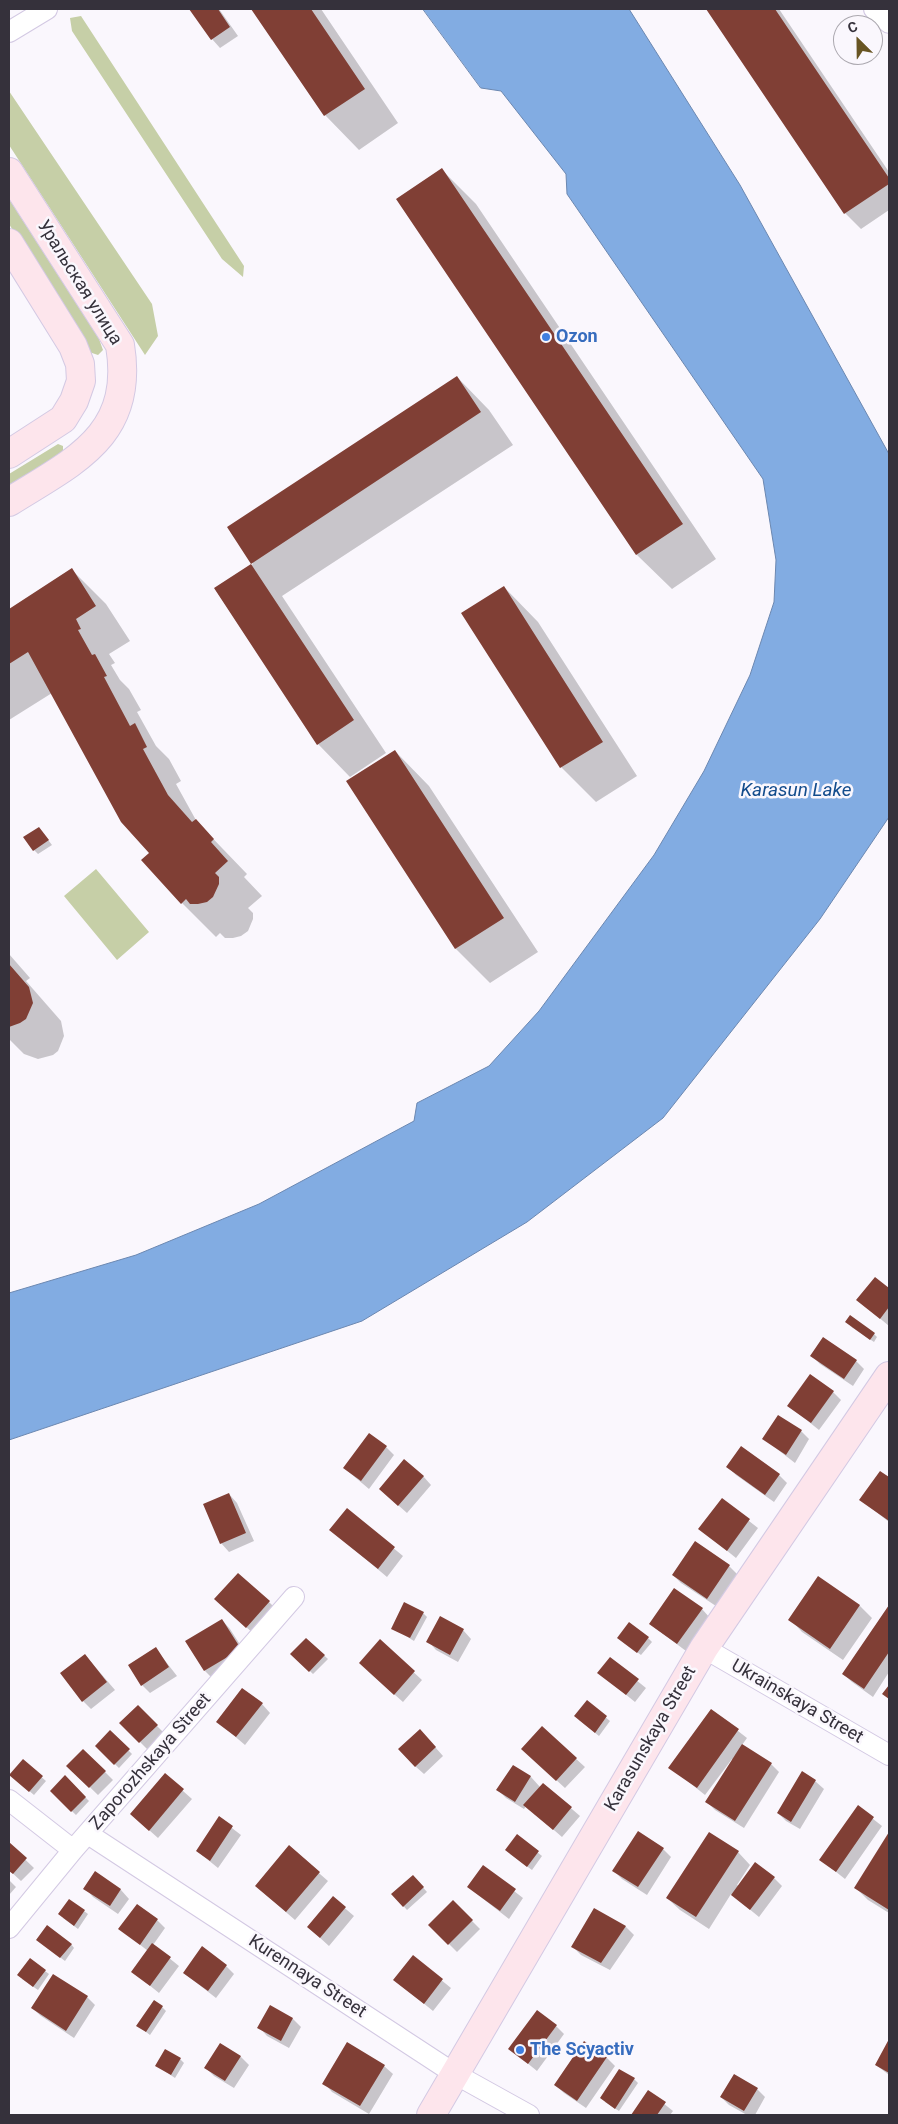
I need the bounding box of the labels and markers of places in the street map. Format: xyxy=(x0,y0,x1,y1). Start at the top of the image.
place label: Ozon xyxy=(556,326,598,348)
marker: Ozon xyxy=(540,331,552,343)
place label: The Scyactiv xyxy=(530,2039,634,2061)
marker: The Scyactiv xyxy=(514,2044,526,2056)

